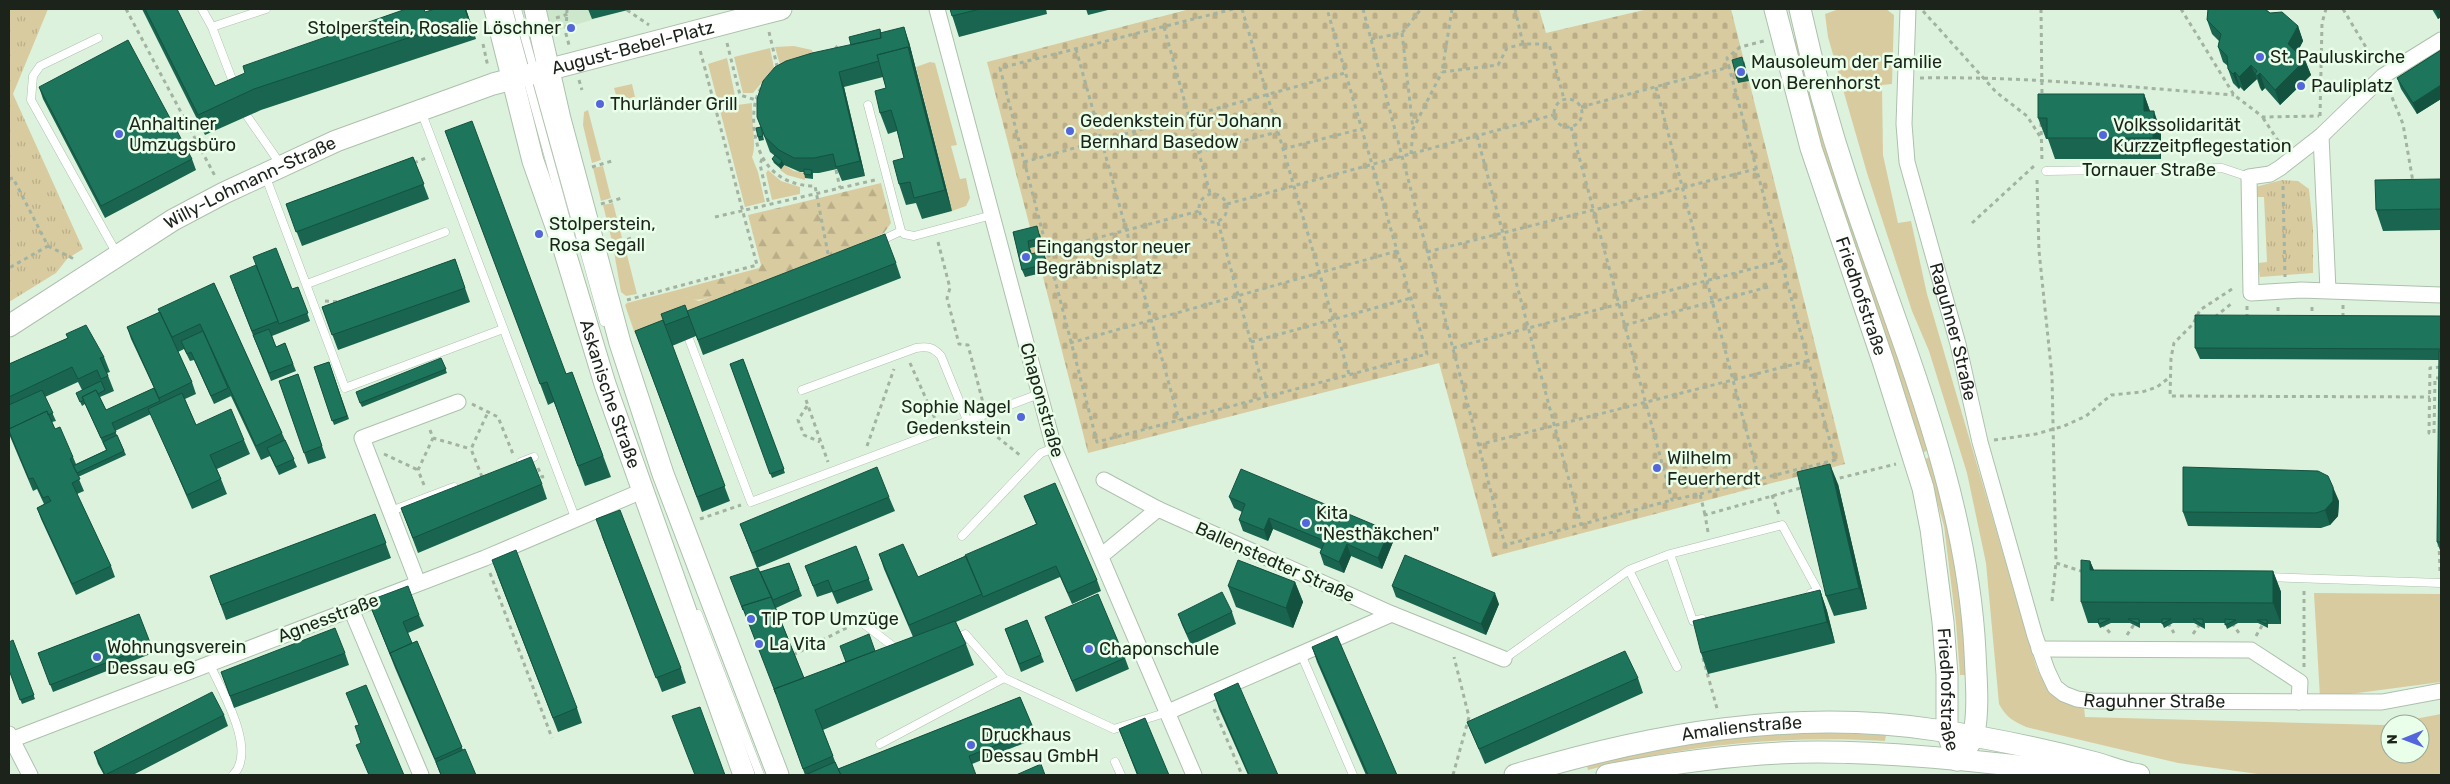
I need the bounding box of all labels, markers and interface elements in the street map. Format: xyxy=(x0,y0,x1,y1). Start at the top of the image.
street label: August-Bebel-Platz xyxy=(549,16,716,79)
place label: Stolperstein, Rosalie Löschner xyxy=(307,17,561,39)
marker: Stolperstein, Rosalie Löschner xyxy=(565,22,577,34)
place label: St. Pauluskirche xyxy=(2270,46,2405,68)
place label: Mausoleum der Familie von Berenhorst xyxy=(1751,51,1942,94)
marker: St. Pauluskirche xyxy=(2254,51,2266,63)
marker: Mausoleum der Familie von Berenhorst xyxy=(1735,66,1747,78)
place label: Pauliplatz xyxy=(2311,75,2393,97)
marker: Pauliplatz xyxy=(2295,80,2307,92)
place label: Thurländer Grill xyxy=(610,93,738,115)
marker: Thurländer Grill xyxy=(594,98,606,110)
place label: Gedenkstein für Johann Bernhard Basedow xyxy=(1080,110,1282,153)
place label: Anhaltiner Umzugsbüro xyxy=(129,113,236,156)
place label: Volkssolidarität Kurzzeitpflegestation xyxy=(2113,114,2292,157)
marker: Gedenkstein für Johann Bernhard Basedow xyxy=(1064,125,1076,137)
marker: Anhaltiner Umzugsbüro xyxy=(113,128,125,140)
marker: Volkssolidarität Kurzzeitpflegestation xyxy=(2097,129,2109,141)
street label: Willy-Lohmann-Straße xyxy=(160,131,340,234)
street label: Tornauer Straße xyxy=(2082,159,2216,181)
place label: Stolperstein, Rosa Segall xyxy=(549,213,656,256)
marker: Stolperstein, Rosa Segall xyxy=(533,228,545,240)
street label: Friedhofstraße xyxy=(1831,234,1891,358)
place label: Eingangstor neuer Begräbnisplatz xyxy=(1036,236,1191,279)
marker: Eingangstor neuer Begräbnisplatz xyxy=(1020,251,1032,263)
street label: Raguhner Straße xyxy=(1925,260,1981,403)
street label: Askanische Straße xyxy=(575,317,645,471)
street label: Chaponstraße xyxy=(1015,340,1069,460)
place label: Sophie Nagel Gedenkstein xyxy=(901,396,1011,439)
marker: Sophie Nagel Gedenkstein xyxy=(1015,411,1027,423)
place label: Wilhelm Feuerherdt xyxy=(1667,447,1761,490)
marker: Wilhelm Feuerherdt xyxy=(1651,462,1663,474)
place label: Kita "Nesthäkchen" xyxy=(1316,502,1439,545)
street label: Ballenstedter Straße xyxy=(1192,517,1358,607)
marker: Kita "Nesthäkchen" xyxy=(1300,517,1312,529)
street label: Agnesstraße xyxy=(274,589,382,647)
place label: TIP TOP Umzüge xyxy=(761,608,899,630)
marker: TIP TOP Umzüge xyxy=(745,613,757,625)
street label: Friedhofstraße xyxy=(1932,627,1964,754)
place label: La Vita xyxy=(769,633,826,655)
place label: Wohnungsverein Dessau eG xyxy=(107,636,246,679)
marker: La Vita xyxy=(753,638,765,650)
place label: Chaponschule xyxy=(1099,638,1219,660)
marker: Chaponschule xyxy=(1083,643,1095,655)
marker: Wohnungsverein Dessau eG xyxy=(91,651,103,663)
street label: Raguhner Straße xyxy=(2082,689,2225,712)
street label: Amalienstraße xyxy=(1680,711,1803,746)
north arrow xyxy=(2380,714,2430,764)
place label: Druckhaus Dessau GmbH xyxy=(981,724,1099,767)
text: N xyxy=(2384,734,2401,744)
marker: Druckhaus Dessau GmbH xyxy=(965,739,977,751)

